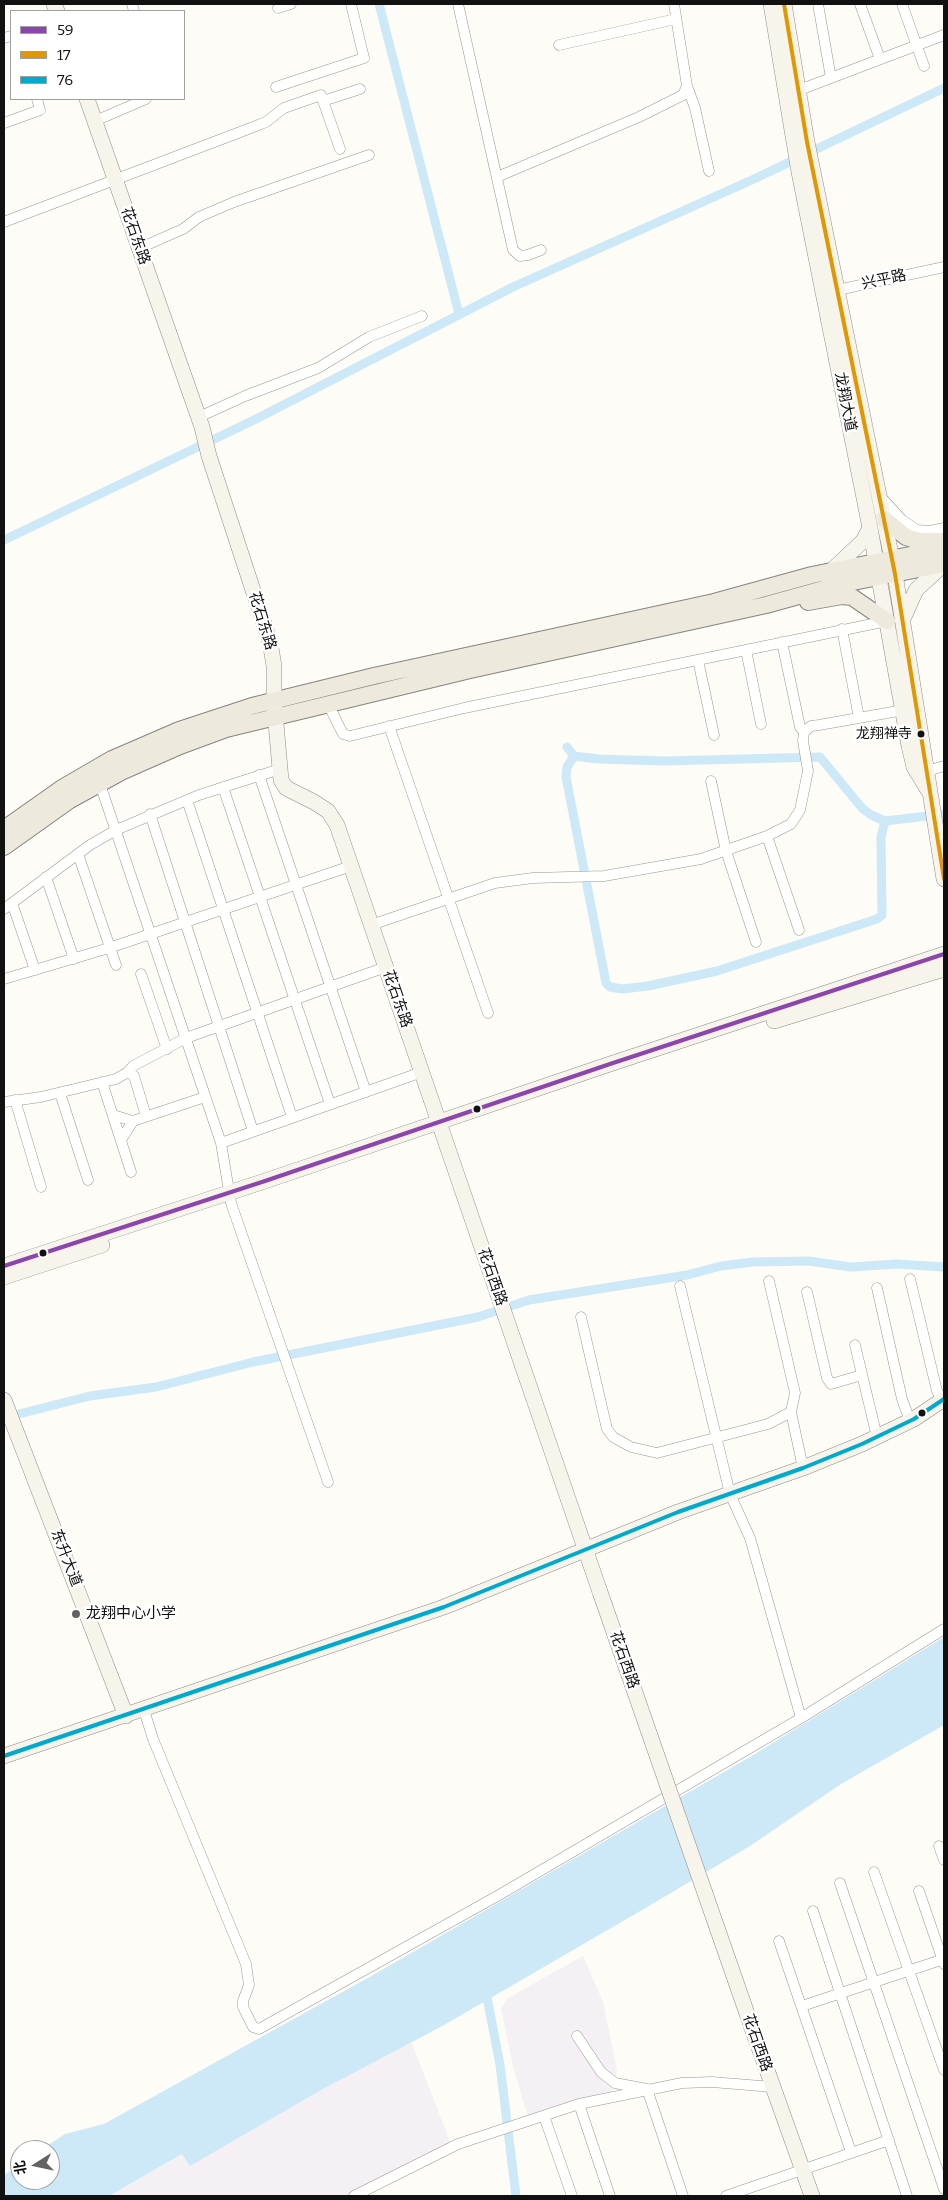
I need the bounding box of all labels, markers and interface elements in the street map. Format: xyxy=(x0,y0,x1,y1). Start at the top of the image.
legend xyxy=(10,10,185,100)
text: 59 xyxy=(57,21,74,39)
text: 17 xyxy=(57,46,70,64)
text: 76 xyxy=(57,71,73,89)
street label: 花石东路 xyxy=(117,205,153,267)
street label: 兴平路 xyxy=(860,267,908,293)
street label: 龙翔大道 xyxy=(830,371,860,433)
street label: 花石东路 xyxy=(245,590,279,652)
place label: 龙翔禅寺 xyxy=(856,726,912,742)
marker: 龙翔禅寺 xyxy=(916,729,926,739)
street label: 花石东路 xyxy=(379,968,415,1030)
unlabelled marker xyxy=(472,1104,482,1114)
street label: 花石西路 xyxy=(474,1246,510,1308)
unlabelled marker xyxy=(38,1248,48,1258)
unlabelled marker xyxy=(917,1408,927,1418)
street label: 东升大道 xyxy=(47,1527,85,1589)
place label: 龙翔中心小学 xyxy=(86,1605,176,1623)
marker: 龙翔中心小学 xyxy=(70,1608,82,1620)
street label: 花石西路 xyxy=(606,1629,642,1691)
street label: 花石西路 xyxy=(739,2012,775,2074)
north arrow xyxy=(10,2140,60,2190)
text: 北 xyxy=(11,2159,30,2176)

